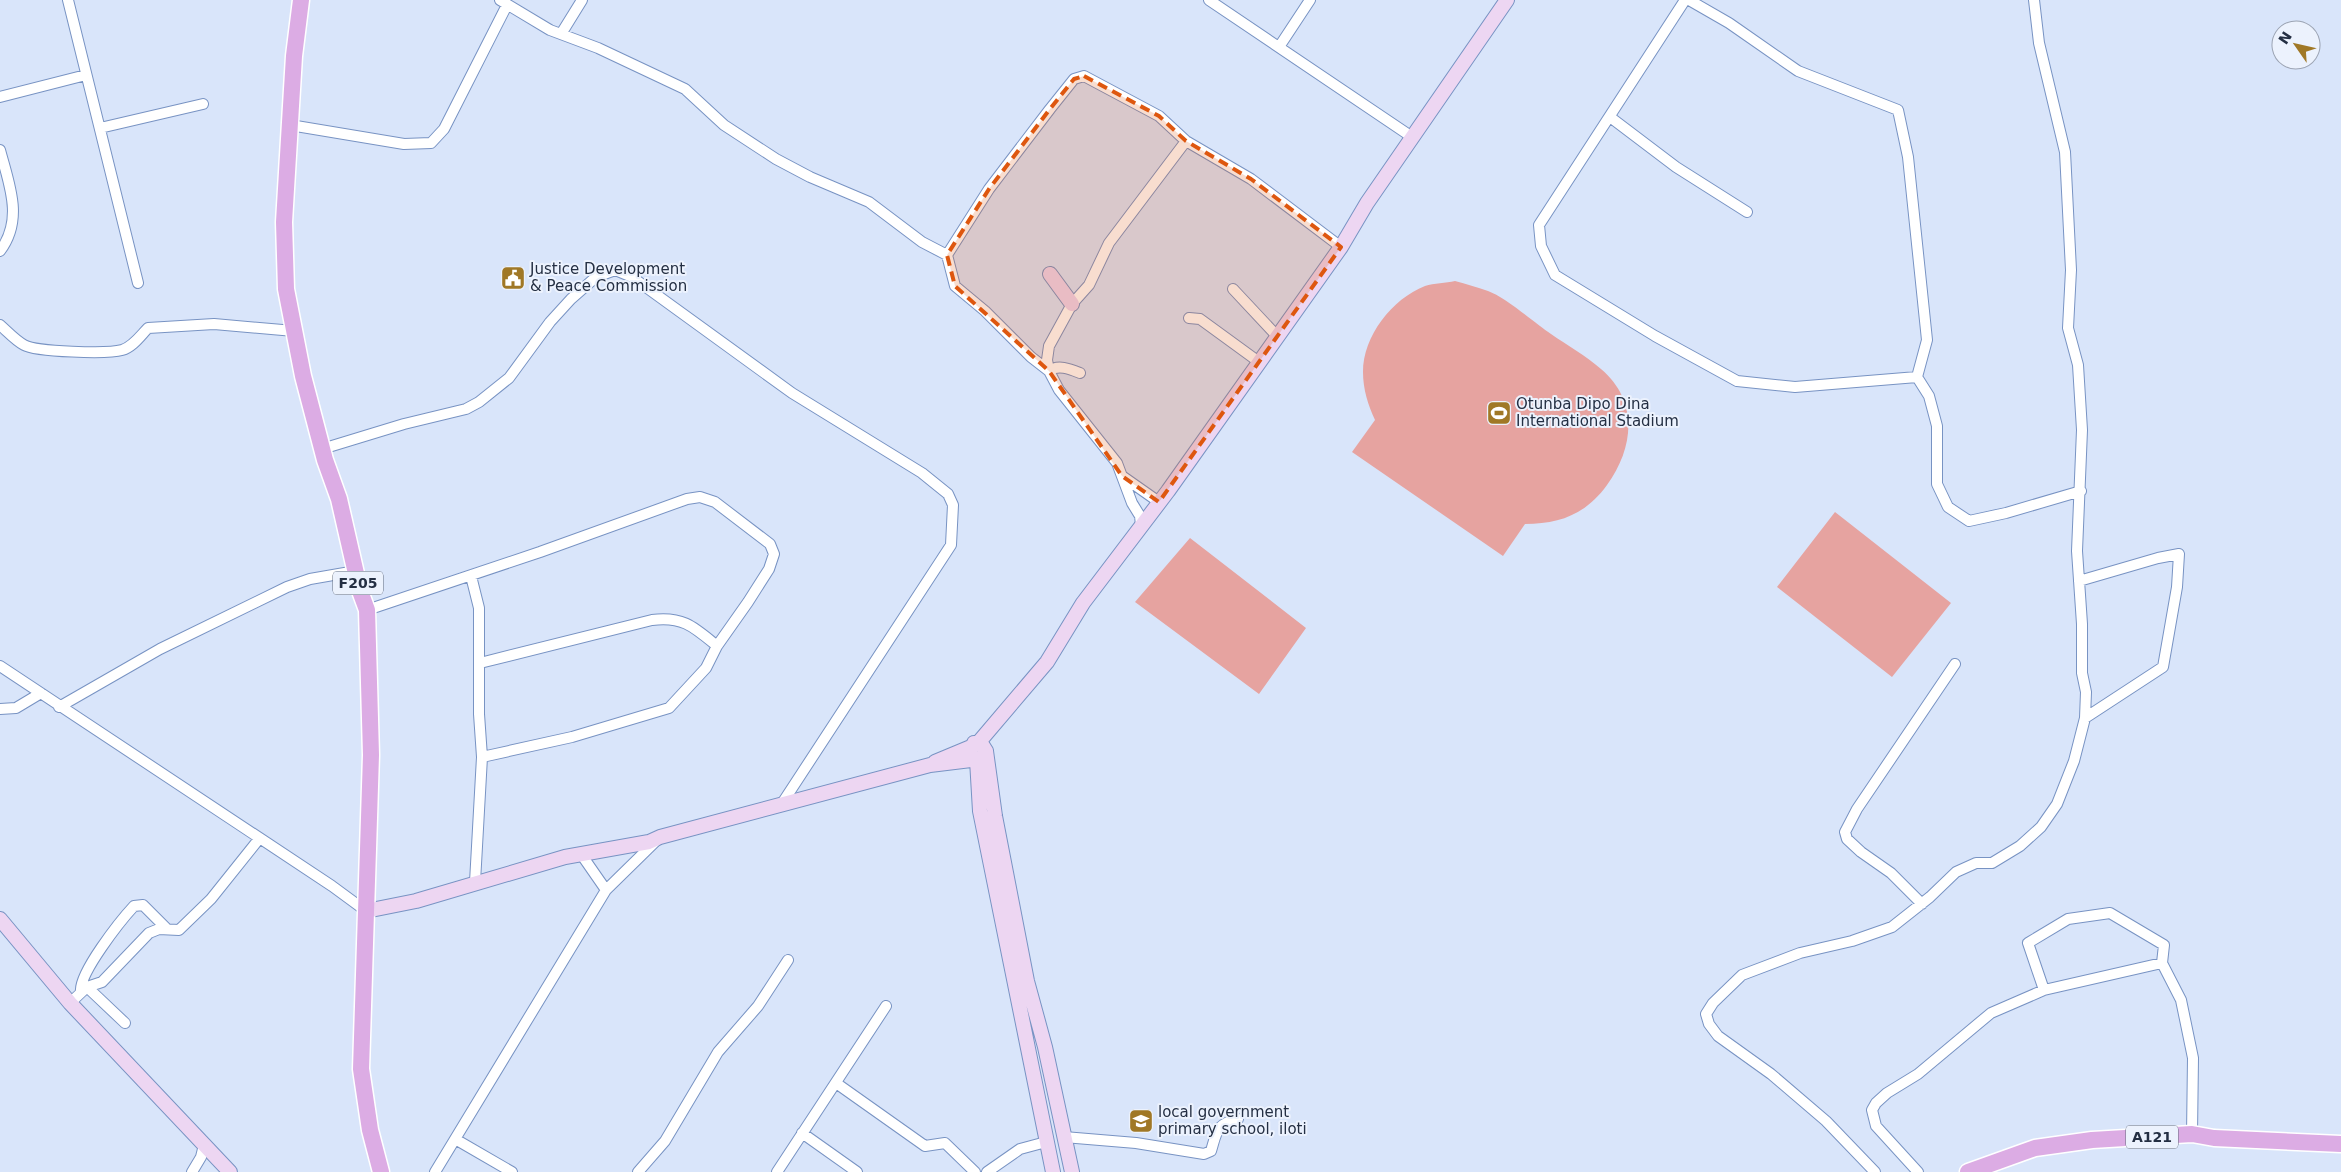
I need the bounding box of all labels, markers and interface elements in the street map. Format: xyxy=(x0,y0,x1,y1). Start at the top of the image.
north arrow xyxy=(2271,20,2321,70)
text: N xyxy=(2275,28,2295,47)
place label: Justice Development & Peace Commission xyxy=(529,260,687,295)
public building icon: Justice Development & Peace Commission xyxy=(500,265,526,291)
place label: Otunba Dipo Dina International Stadium xyxy=(1516,395,1679,430)
sports icon: Otunba Dipo Dina International Stadium xyxy=(1486,400,1512,426)
road number: F205 xyxy=(333,572,383,594)
place label: local government primary school, iloti xyxy=(1158,1103,1307,1138)
school or university icon: local government primary school, iloti xyxy=(1128,1108,1154,1134)
road number: A121 xyxy=(2126,1126,2178,1148)

